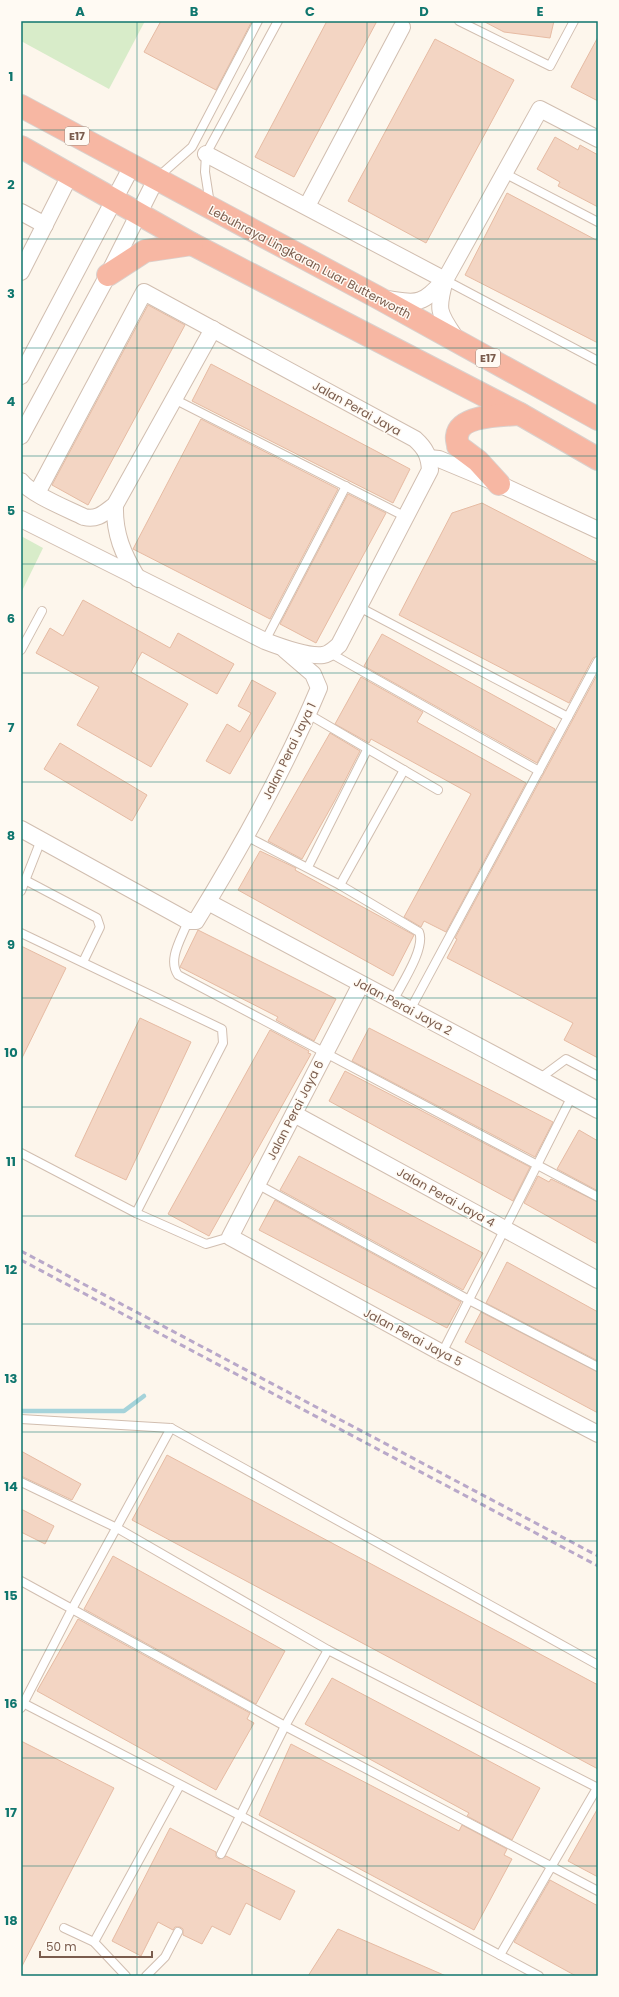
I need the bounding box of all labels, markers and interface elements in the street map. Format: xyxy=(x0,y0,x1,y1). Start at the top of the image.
text: A xyxy=(75,2,85,21)
text: B xyxy=(190,2,199,21)
text: C xyxy=(305,2,315,21)
text: D xyxy=(419,2,429,21)
text: E xyxy=(536,2,544,21)
text: 1 xyxy=(9,67,13,86)
road number: E17 xyxy=(65,127,89,145)
text: 2 xyxy=(7,175,15,194)
street label: Lebuhraya Lingkaran Luar Butterworth xyxy=(206,201,414,323)
text: 3 xyxy=(7,284,15,303)
road number: E17 xyxy=(476,349,500,367)
street label: Jalan Perai Jaya xyxy=(310,377,404,439)
text: 4 xyxy=(7,392,16,411)
text: 5 xyxy=(7,501,15,520)
text: 6 xyxy=(7,609,15,628)
street label: Jalan Perai Jaya 1 xyxy=(258,700,320,802)
text: 7 xyxy=(8,718,15,737)
text: 8 xyxy=(7,826,15,845)
text: 9 xyxy=(7,935,15,954)
street label: Jalan Perai Jaya 2 xyxy=(351,973,455,1039)
text: 10 xyxy=(4,1043,18,1062)
street label: Jalan Perai Jaya 6 xyxy=(263,1057,327,1163)
text: 11 xyxy=(6,1152,16,1171)
street label: Jalan Perai Jaya 4 xyxy=(394,1163,498,1231)
text: 12 xyxy=(5,1260,18,1279)
street label: Jalan Perai Jaya 5 xyxy=(361,1304,465,1370)
text: 13 xyxy=(5,1369,18,1388)
text: 14 xyxy=(4,1477,18,1496)
text: 15 xyxy=(4,1586,18,1605)
text: 16 xyxy=(4,1694,18,1713)
text: 17 xyxy=(5,1803,17,1822)
text: 18 xyxy=(4,1911,18,1930)
scale bar xyxy=(40,1933,152,1959)
text: 50 m xyxy=(46,1938,77,1955)

